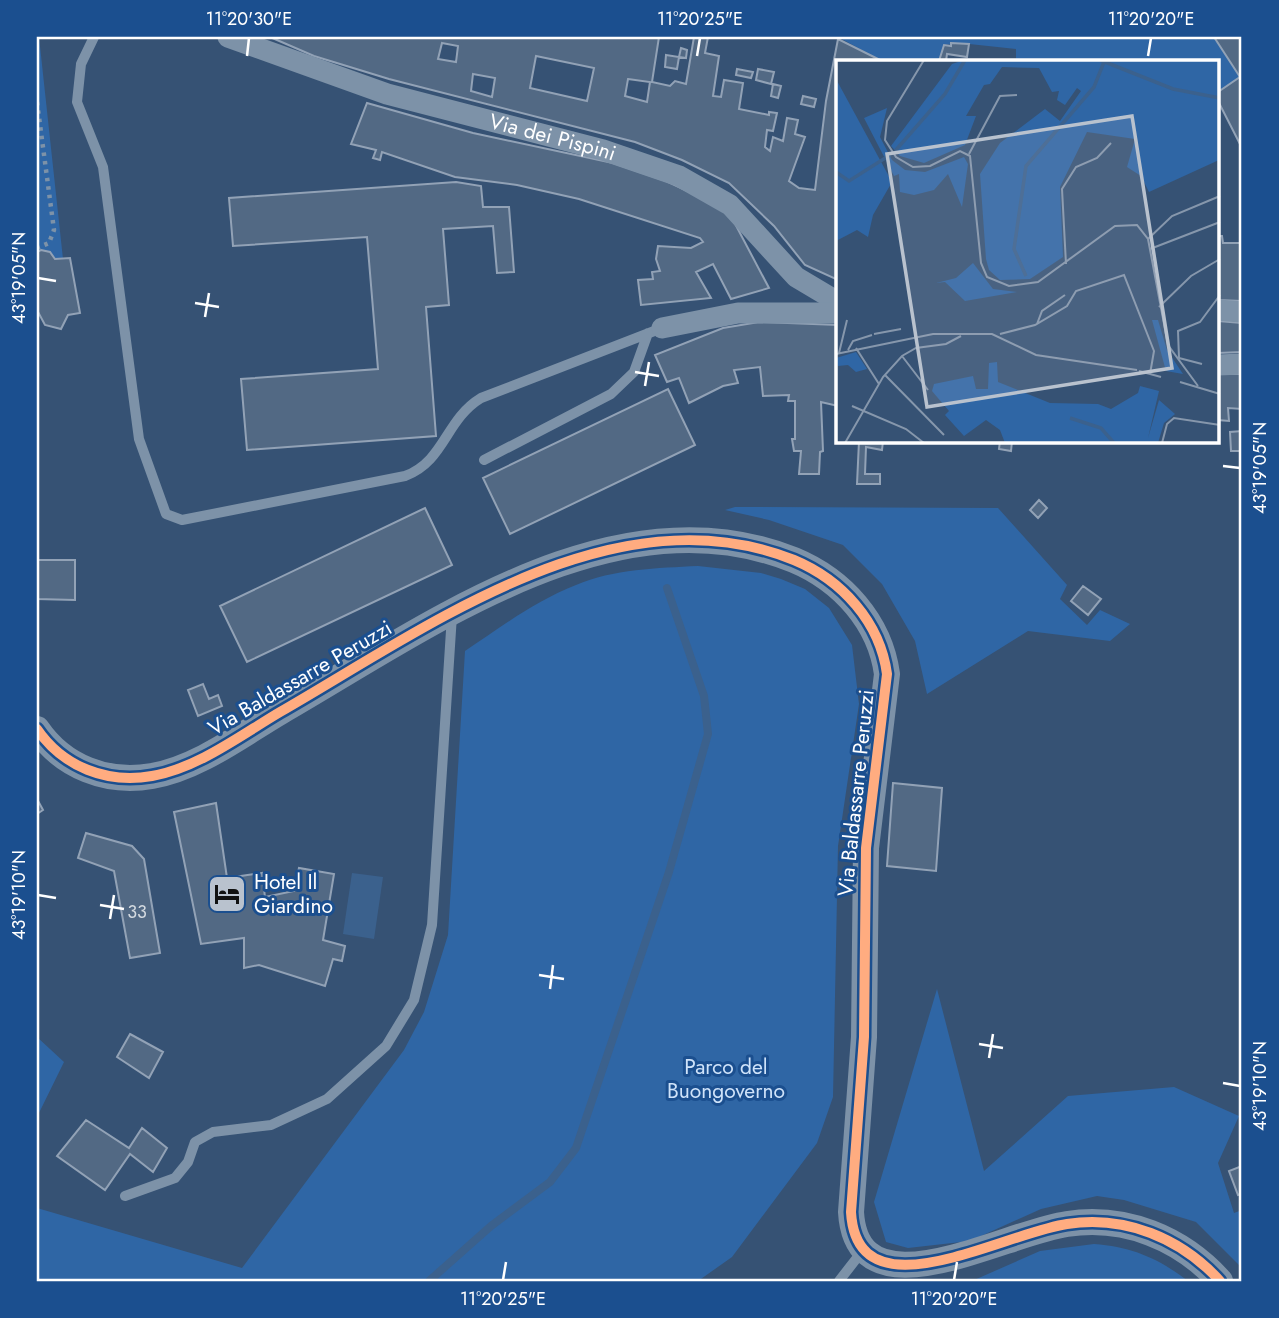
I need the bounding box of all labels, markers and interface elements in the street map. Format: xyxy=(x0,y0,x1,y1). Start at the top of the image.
text: 11°20'30"E xyxy=(206,6,292,32)
text: 11°20'25"E xyxy=(657,6,743,32)
text: 11°20'20"E xyxy=(1108,6,1194,32)
inset map xyxy=(836,60,1220,443)
street label: Via dei Pispini xyxy=(486,106,620,168)
text: 43°19'05"N xyxy=(6,232,32,324)
text: 43°19'05"N xyxy=(1247,422,1273,514)
street label: Via Baldassarre Peruzzi xyxy=(202,613,398,743)
street label: Via Baldassarre Peruzzi xyxy=(830,688,882,898)
text: 43°19'10"N xyxy=(6,850,32,940)
place label: Hotel Il Giardino xyxy=(254,867,333,921)
hotel icon: Hotel Il Giardino xyxy=(206,873,248,915)
house number: 33 xyxy=(127,899,147,925)
text: 43°19'10"N xyxy=(1247,1041,1273,1131)
park label: Parco del Buongoverno xyxy=(667,1052,785,1106)
text: 11°20'25"E xyxy=(460,1286,546,1312)
text: 11°20'20"E xyxy=(911,1286,997,1312)

